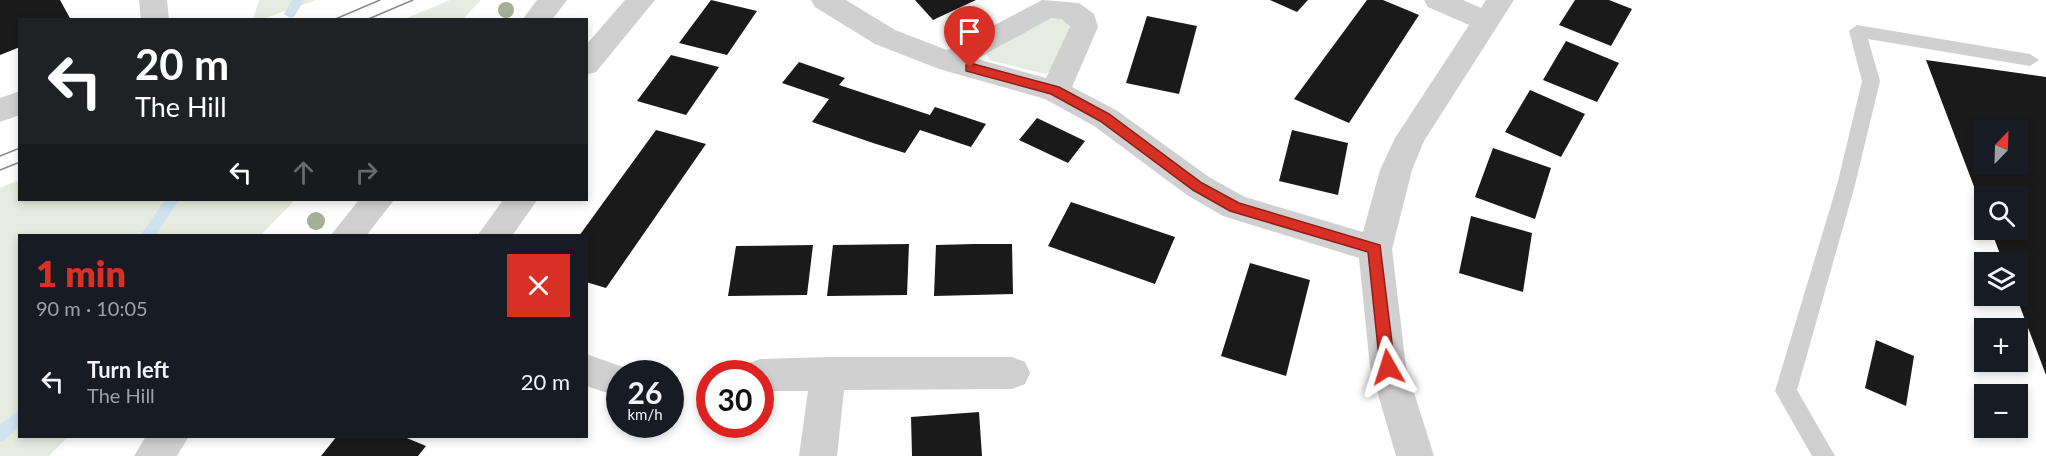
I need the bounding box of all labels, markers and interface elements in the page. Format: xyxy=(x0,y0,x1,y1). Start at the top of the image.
pin xyxy=(944,6,995,68)
icon: arrive xyxy=(953,15,986,48)
text: 20 m xyxy=(135,39,229,89)
icon: left xyxy=(36,42,114,120)
text: The Hill xyxy=(135,90,227,123)
north arrow xyxy=(1974,120,2028,174)
map controls xyxy=(1974,120,2028,438)
icon: left xyxy=(224,156,257,189)
icon: ahead xyxy=(287,156,320,189)
icon: right xyxy=(350,156,383,189)
button: search xyxy=(1974,186,2028,240)
text: 1 min xyxy=(36,251,126,295)
button: layers xyxy=(1974,252,2028,306)
button: close xyxy=(507,254,570,317)
text: 90 m · 10:05 xyxy=(36,296,148,320)
button: + xyxy=(1974,318,2028,372)
position arrow xyxy=(1356,335,1420,399)
text: Turn left xyxy=(87,356,169,383)
speed limit sign: 30 xyxy=(696,360,774,438)
icon: left xyxy=(36,365,69,398)
text: 20 m xyxy=(521,368,570,395)
text: 26 xyxy=(628,374,662,410)
text: The Hill xyxy=(87,383,155,407)
button: − xyxy=(1974,384,2028,438)
text: km/h xyxy=(627,405,663,423)

